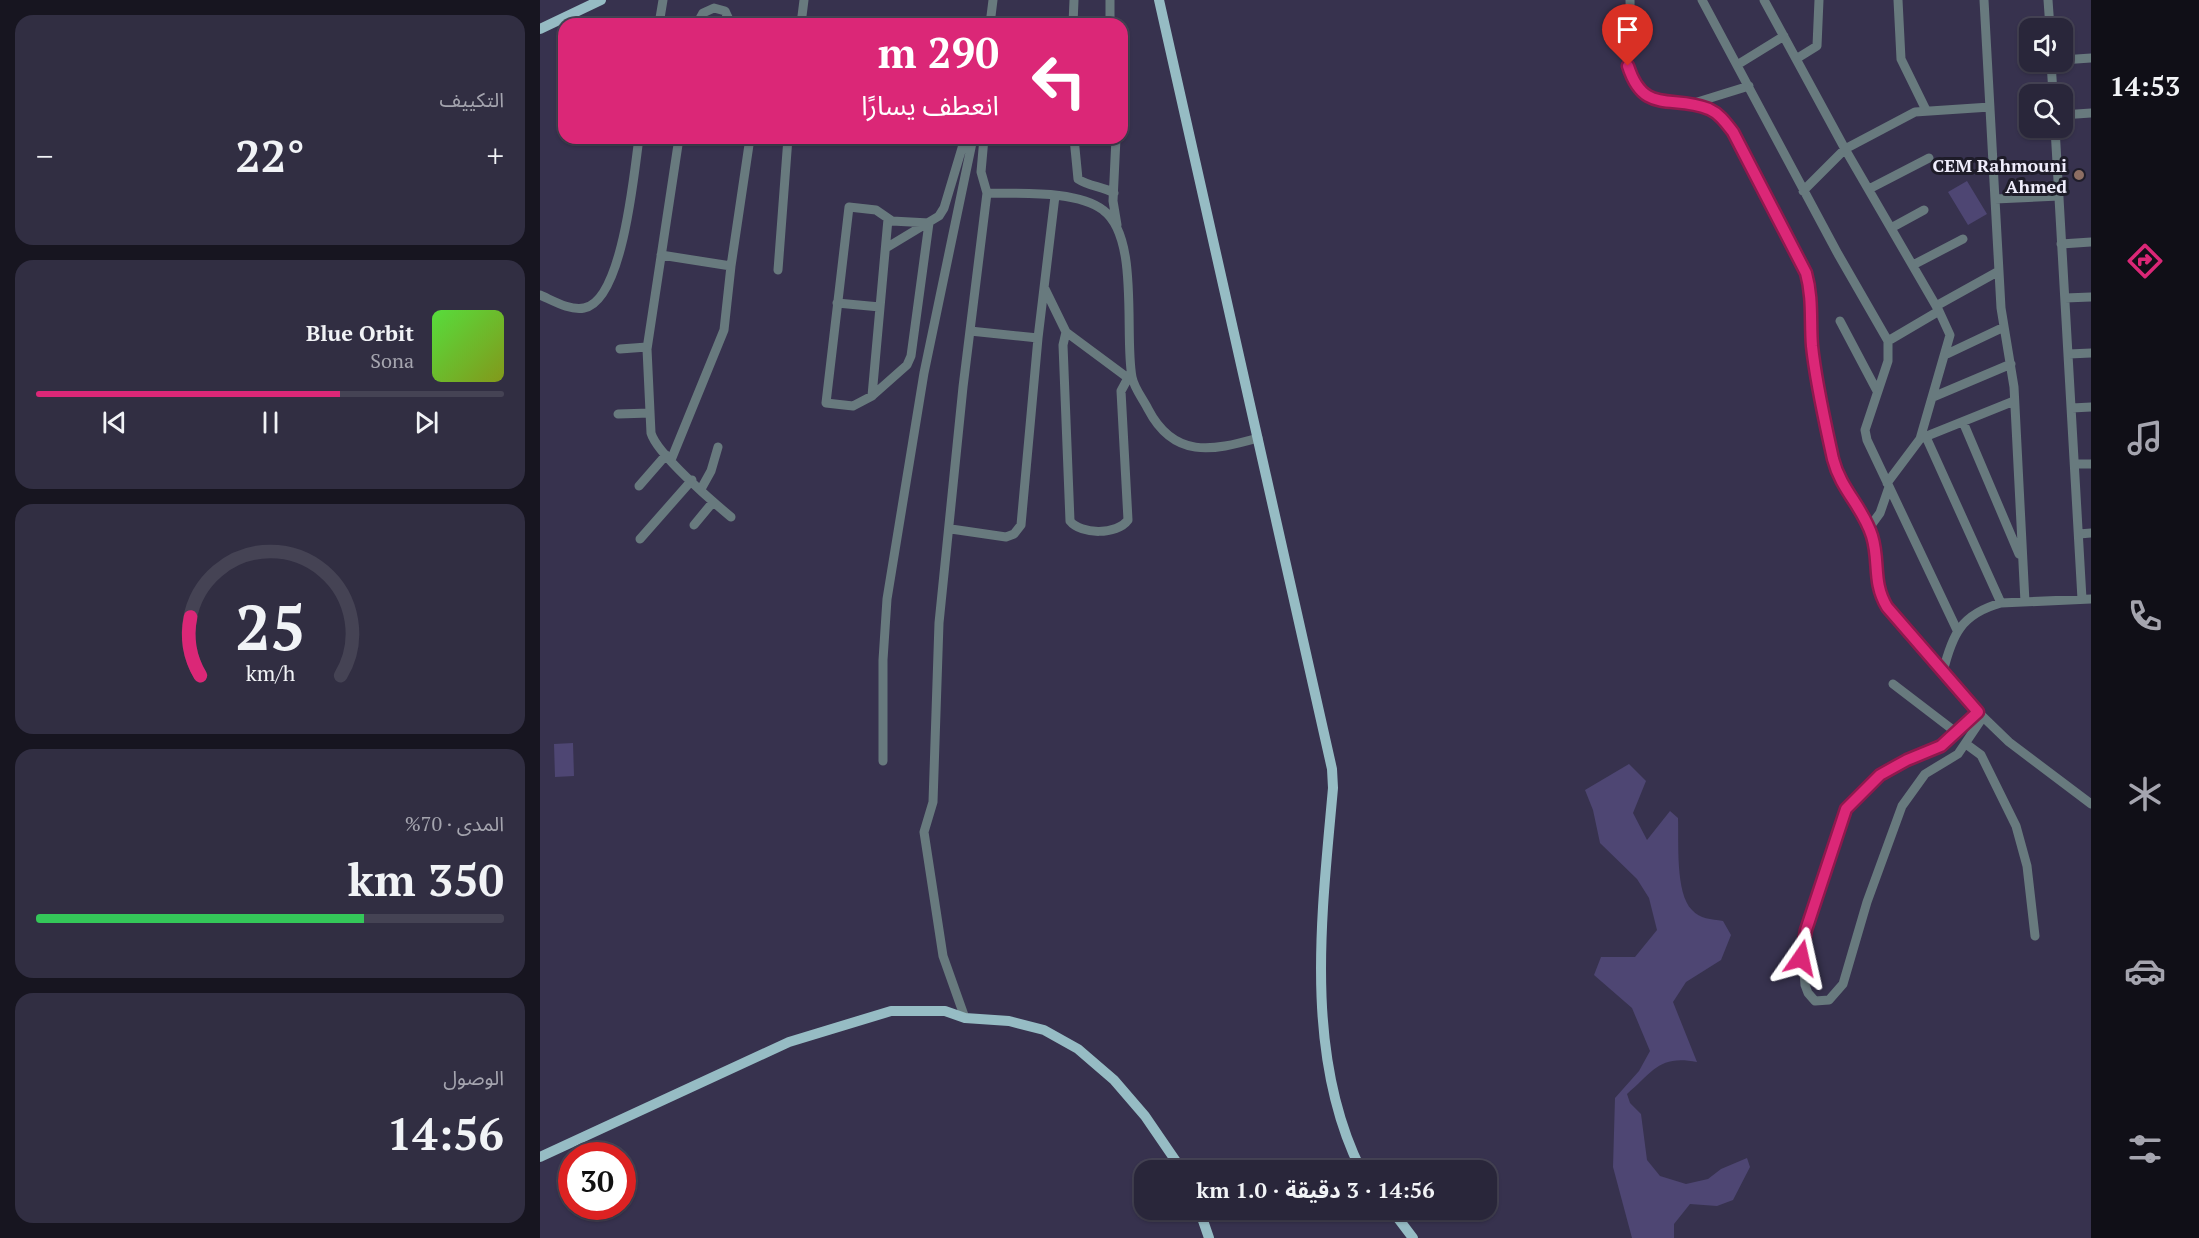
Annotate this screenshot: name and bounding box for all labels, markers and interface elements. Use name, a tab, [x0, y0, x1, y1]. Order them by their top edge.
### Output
pin	[1602, 4, 1653, 66]
icon: arrive	[1611, 13, 1644, 46]
map controls	[2019, 18, 2073, 138]
button: sound	[2019, 18, 2073, 72]
text: 290 m	[878, 24, 999, 80]
icon: left	[1020, 42, 1098, 120]
text: 14:53	[2110, 68, 2180, 104]
button: search	[2019, 84, 2073, 138]
text: التكييف	[440, 86, 504, 113]
text: انعطف يسارًا	[861, 87, 999, 123]
text: 22°	[235, 125, 305, 185]
text: −	[36, 134, 54, 177]
text: +	[486, 134, 504, 177]
place label: CEM Rahmouni Ahmed	[1933, 153, 2067, 198]
marker: CEM Rahmouni Ahmed	[2072, 168, 2086, 182]
icon: directions	[2124, 240, 2166, 282]
text: Blue Orbit	[306, 318, 414, 347]
text: Sona	[370, 347, 414, 374]
icon: previous	[98, 406, 131, 439]
icon: pause	[254, 406, 287, 439]
icon: next	[410, 406, 443, 439]
icon: music	[2124, 417, 2166, 459]
text: 25	[235, 585, 305, 668]
icon: phone	[2124, 595, 2166, 637]
text: km/h	[245, 659, 295, 687]
icon: climate	[2124, 773, 2166, 815]
text: المدى · 70%	[405, 810, 504, 837]
text: 350 km	[348, 849, 504, 909]
position arrow	[1769, 926, 1833, 990]
icon: car	[2124, 950, 2166, 992]
text: الوصول	[443, 1064, 504, 1091]
text: 14:56	[387, 1103, 504, 1163]
icon: filters	[2124, 1128, 2166, 1170]
speed limit sign: 30	[558, 1142, 636, 1220]
text: 14:56 · 3 دقيقة · 1.0 km	[1196, 1175, 1435, 1204]

